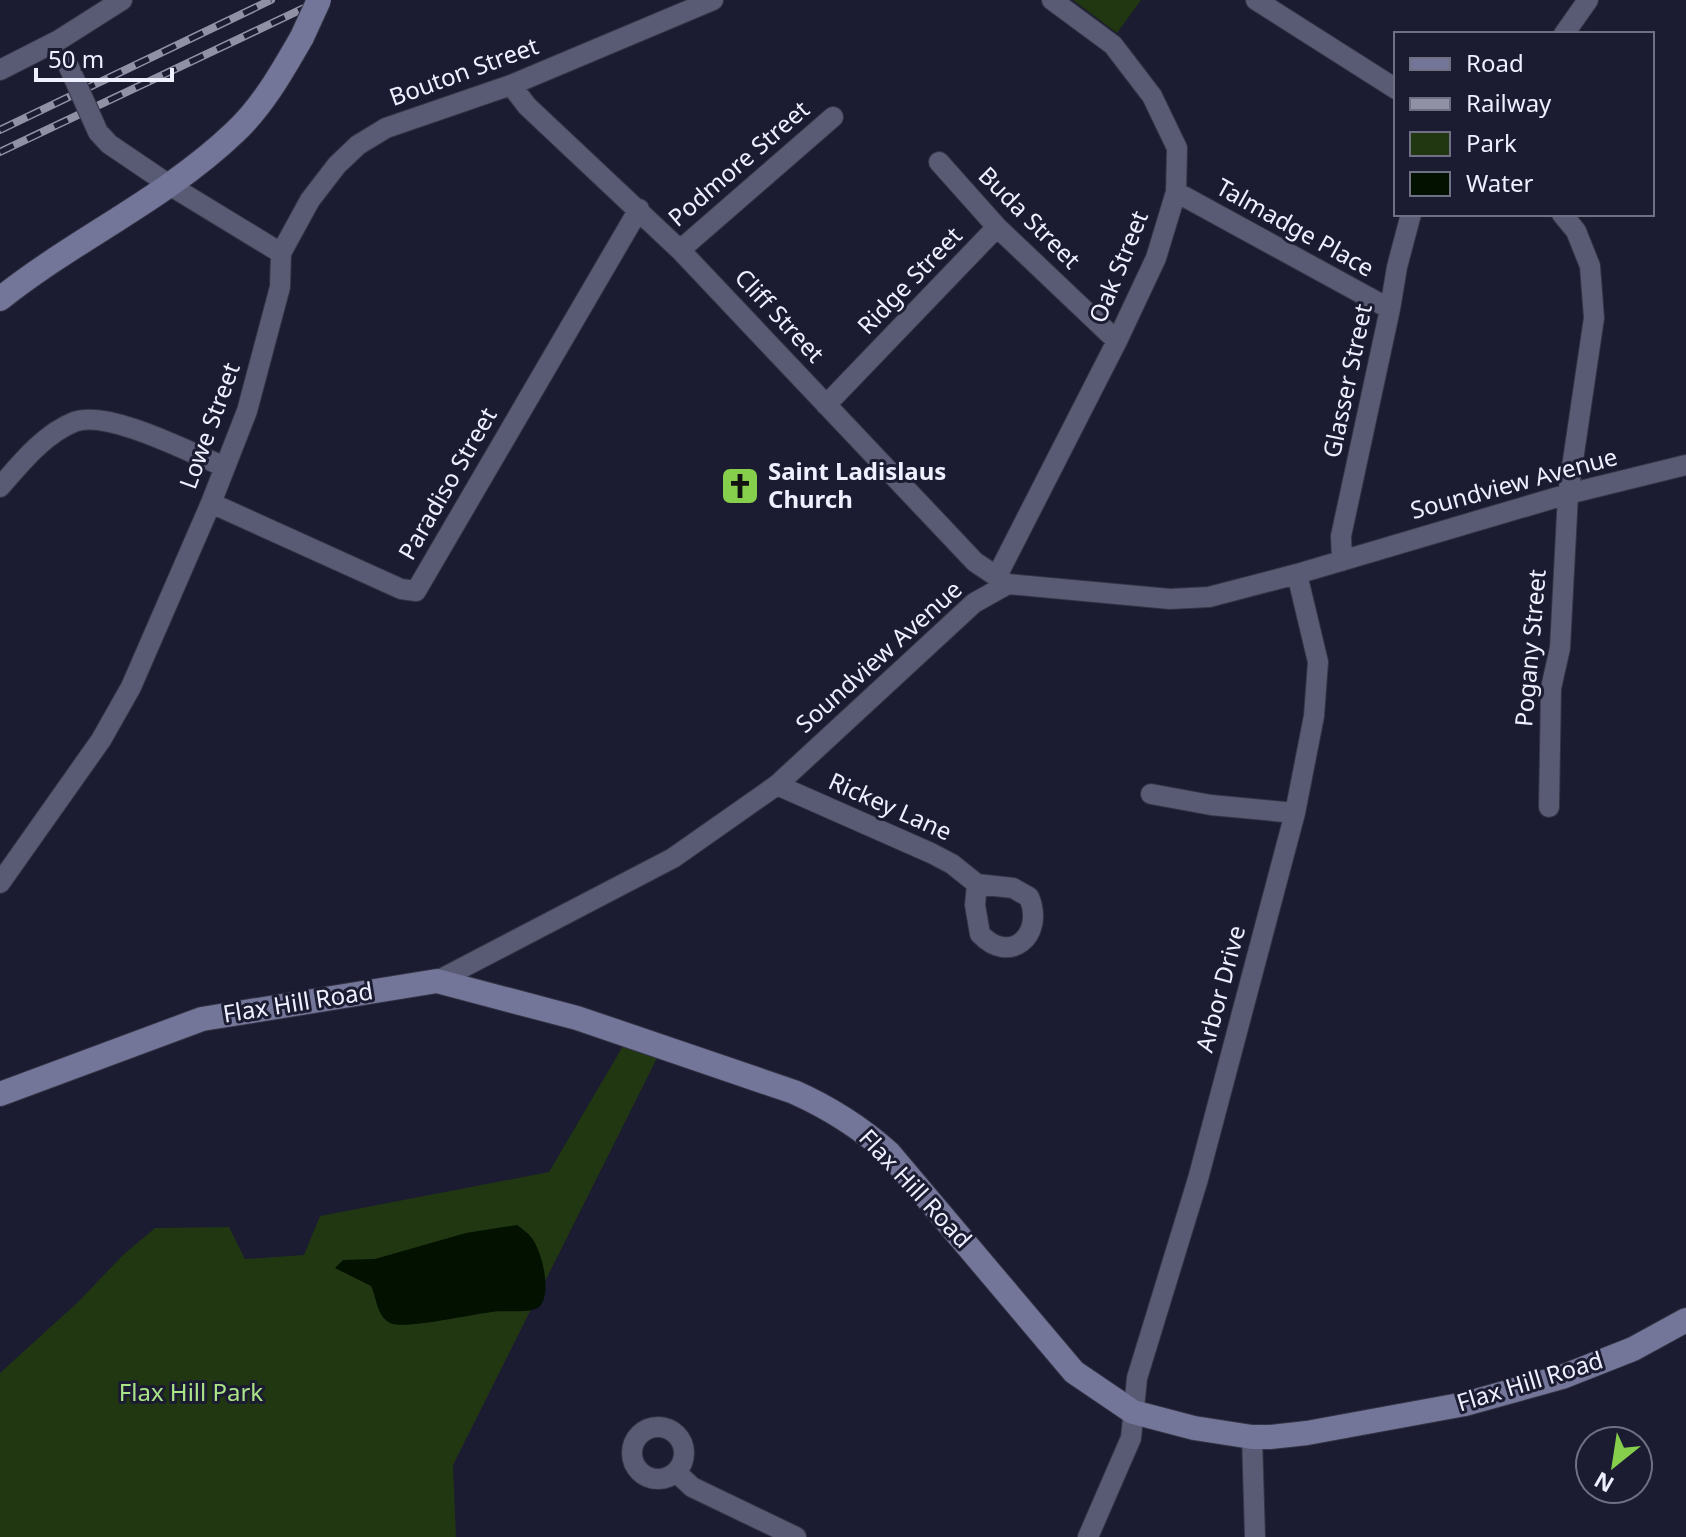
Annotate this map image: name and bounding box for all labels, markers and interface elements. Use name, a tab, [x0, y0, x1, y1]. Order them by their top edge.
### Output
street label: Bouton Street	[384, 28, 543, 113]
scale bar	[36, 32, 172, 82]
legend	[1394, 32, 1654, 216]
text: 50 m	[48, 42, 104, 75]
text: Road	[1466, 46, 1524, 79]
text: Railway	[1466, 86, 1552, 119]
street label: Podmore Street	[660, 92, 816, 233]
text: Park	[1466, 126, 1517, 159]
street label: Buda Street	[972, 159, 1089, 275]
text: Water	[1466, 166, 1534, 199]
street label: Talmadge Place	[1211, 170, 1380, 284]
street label: Oak Street	[1080, 205, 1155, 327]
street label: Ridge Street	[849, 219, 969, 341]
street label: Cliff Street	[728, 261, 832, 369]
street label: Glasser Street	[1314, 300, 1379, 461]
street label: Lowe Street	[170, 357, 247, 493]
street label: Paradiso Street	[390, 401, 504, 566]
street label: Soundview Avenue	[1407, 439, 1621, 526]
place label: Saint Ladislaus Church	[768, 454, 946, 515]
church icon: Saint Ladislaus Church	[719, 465, 761, 507]
street label: Pogany Street	[1506, 568, 1553, 728]
street label: Soundview Avenue	[788, 572, 968, 739]
street label: Rickey Lane	[824, 764, 957, 847]
street label: Arbor Drive	[1187, 922, 1252, 1056]
street label: Flax Hill Road	[220, 973, 375, 1030]
street label: Flax Hill Road	[852, 1121, 980, 1255]
street label: Flax Hill Road	[1452, 1343, 1607, 1418]
park label: Flax Hill Park	[119, 1375, 263, 1408]
north arrow	[1574, 1425, 1654, 1505]
text: N	[1588, 1466, 1619, 1501]

